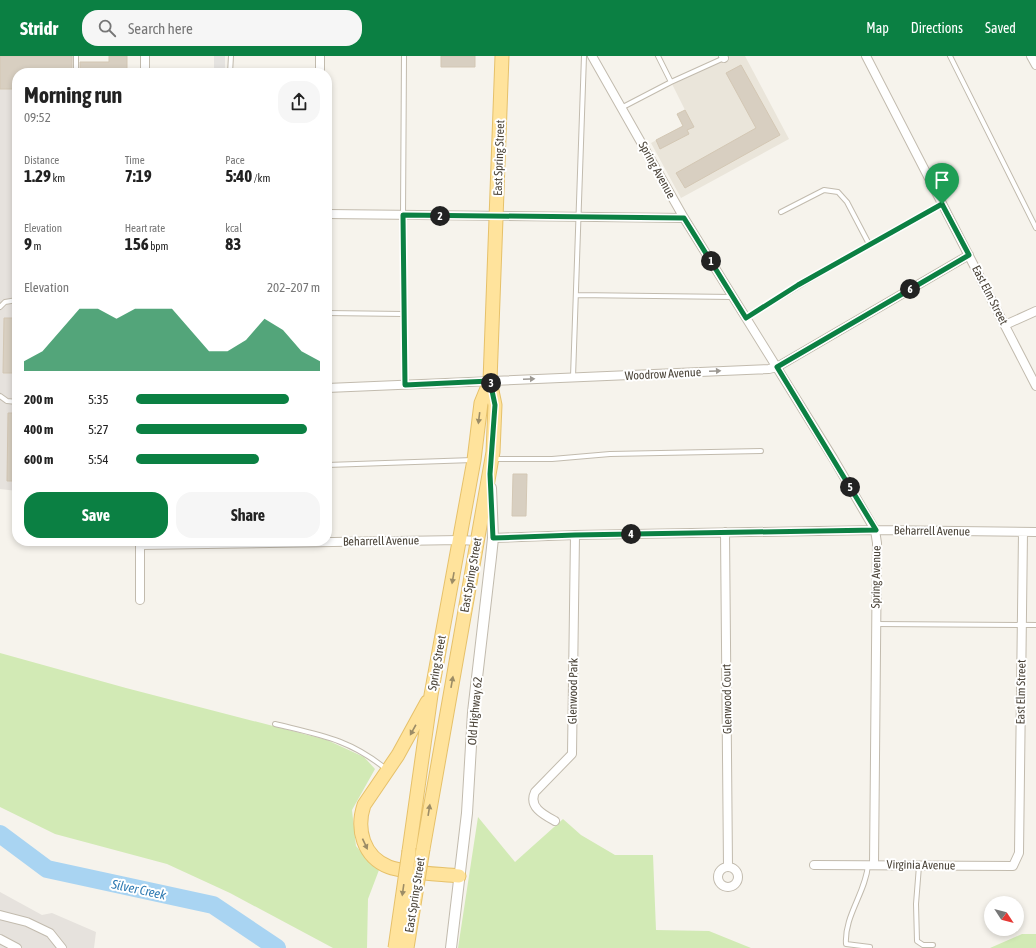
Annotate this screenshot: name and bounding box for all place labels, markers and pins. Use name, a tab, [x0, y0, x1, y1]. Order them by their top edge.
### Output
pin	[925, 163, 959, 204]
pin: 2	[430, 206, 450, 226]
pin: 1	[701, 251, 721, 271]
pin: 6	[900, 279, 920, 299]
pin: 3	[481, 373, 501, 393]
pin: 5	[840, 477, 860, 497]
pin: 4	[621, 524, 641, 544]

